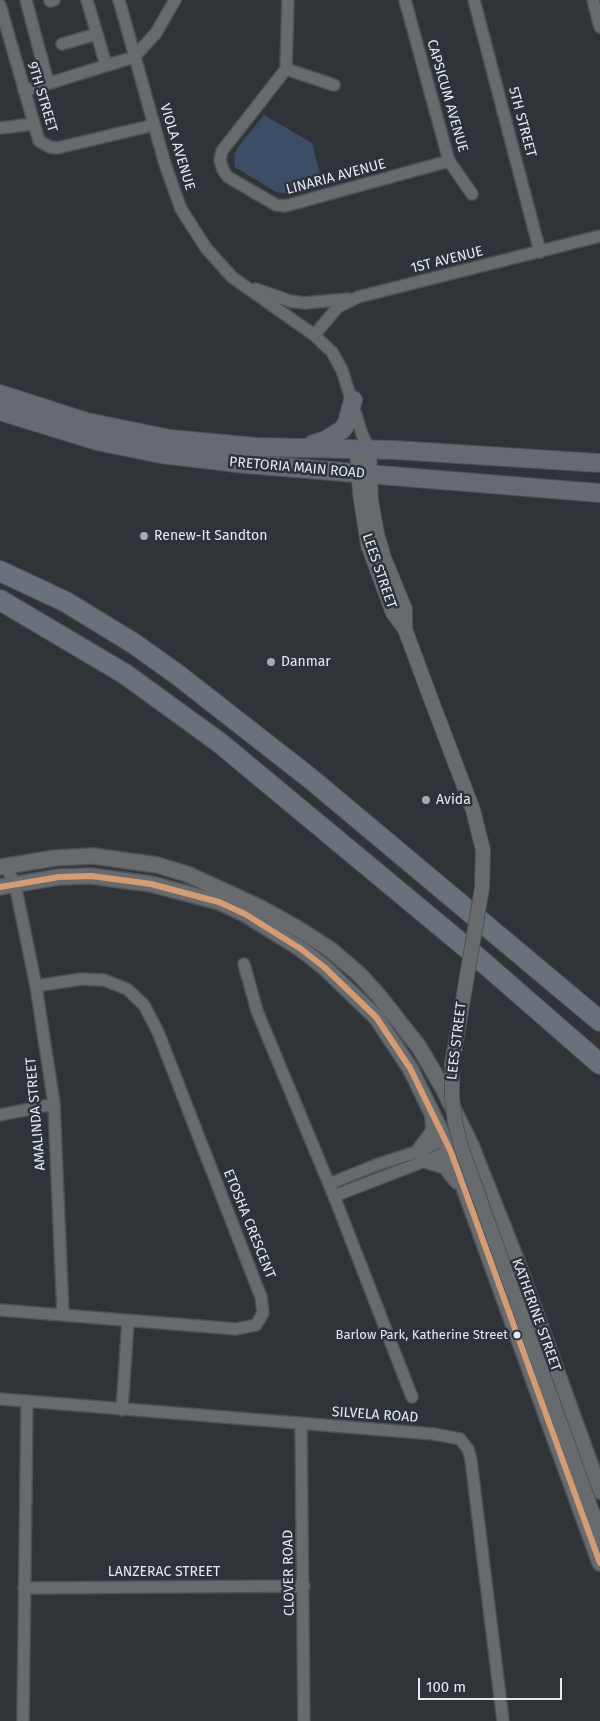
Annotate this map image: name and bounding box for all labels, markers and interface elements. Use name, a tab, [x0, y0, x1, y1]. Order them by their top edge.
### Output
street label: CAPSICUM AVENUE	[423, 38, 471, 154]
street label: 9TH STREET	[23, 60, 61, 134]
street label: 5TH STREET	[505, 85, 539, 159]
street label: VIOLA AVENUE	[156, 102, 198, 192]
street label: LINARIA AVENUE	[284, 156, 388, 198]
street label: 1ST AVENUE	[409, 243, 485, 277]
street label: PRETORIA MAIN ROAD	[228, 454, 366, 482]
place label: Renew-It Sandton	[154, 528, 267, 544]
marker: Renew-It Sandton	[138, 530, 150, 542]
street label: LEES STREET	[358, 531, 400, 611]
place label: Danmar	[281, 654, 331, 670]
marker: Danmar	[265, 656, 277, 668]
place label: Avida	[436, 792, 471, 808]
marker: Avida	[420, 794, 432, 806]
street label: LEES STREET	[444, 1001, 470, 1081]
street label: AMALINDA STREET	[23, 1057, 49, 1171]
street label: ETOSHA CRESCENT	[219, 1167, 279, 1281]
street label: KATHERINE STREET	[508, 1256, 564, 1374]
place label: Barlow Park, Katherine Street	[336, 1327, 508, 1343]
marker: Barlow Park, Katherine Street	[512, 1330, 522, 1340]
street label: SILVELA ROAD	[331, 1404, 419, 1426]
street label: CLOVER ROAD	[280, 1530, 298, 1616]
street label: LANZERAC STREET	[108, 1564, 220, 1580]
scale bar	[420, 1668, 564, 1700]
text: 100 m	[426, 1678, 466, 1696]

